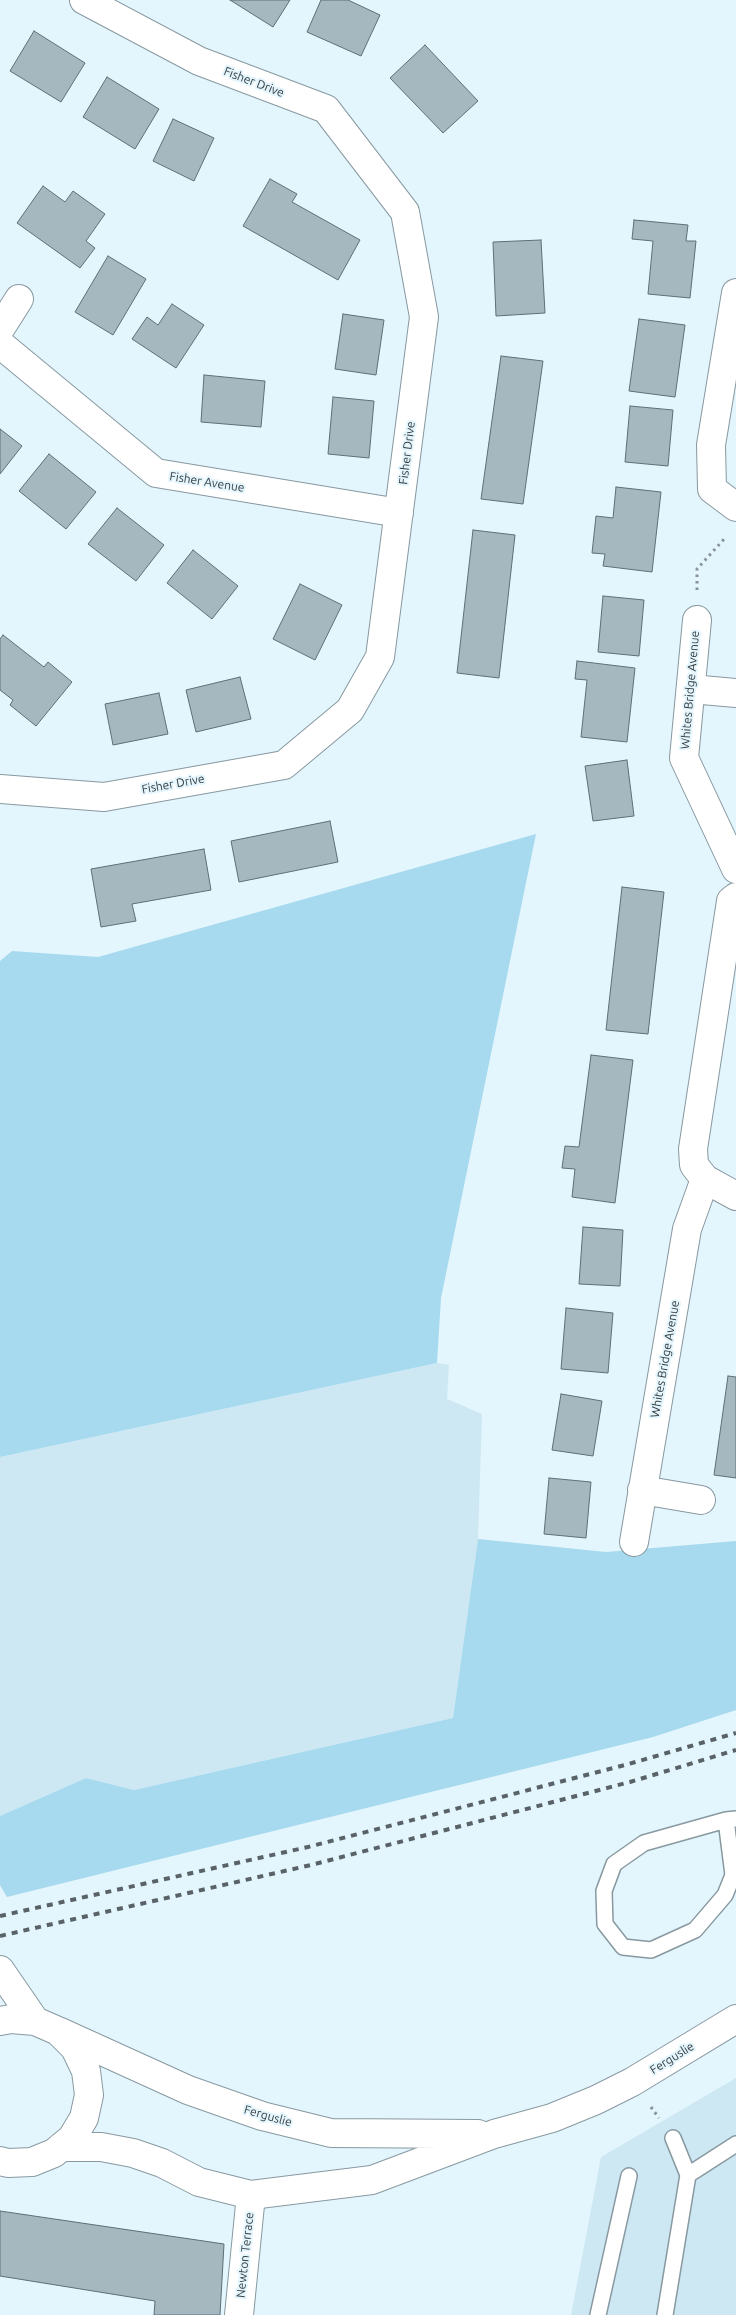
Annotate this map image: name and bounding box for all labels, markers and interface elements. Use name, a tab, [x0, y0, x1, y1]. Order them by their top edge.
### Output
street label: Fisher Drive	[222, 64, 286, 100]
street label: Fisher Drive	[396, 421, 418, 485]
street label: Fisher Avenue	[169, 469, 245, 495]
street label: Whites Bridge Avenue	[678, 630, 702, 750]
street label: Fisher Drive	[140, 771, 206, 797]
street label: Whites Bridge Avenue	[648, 1299, 682, 1419]
street label: Ferguslie	[647, 2039, 697, 2077]
street label: Ferguslie	[242, 2102, 294, 2130]
street label: Newton Terrace	[233, 2212, 257, 2298]

